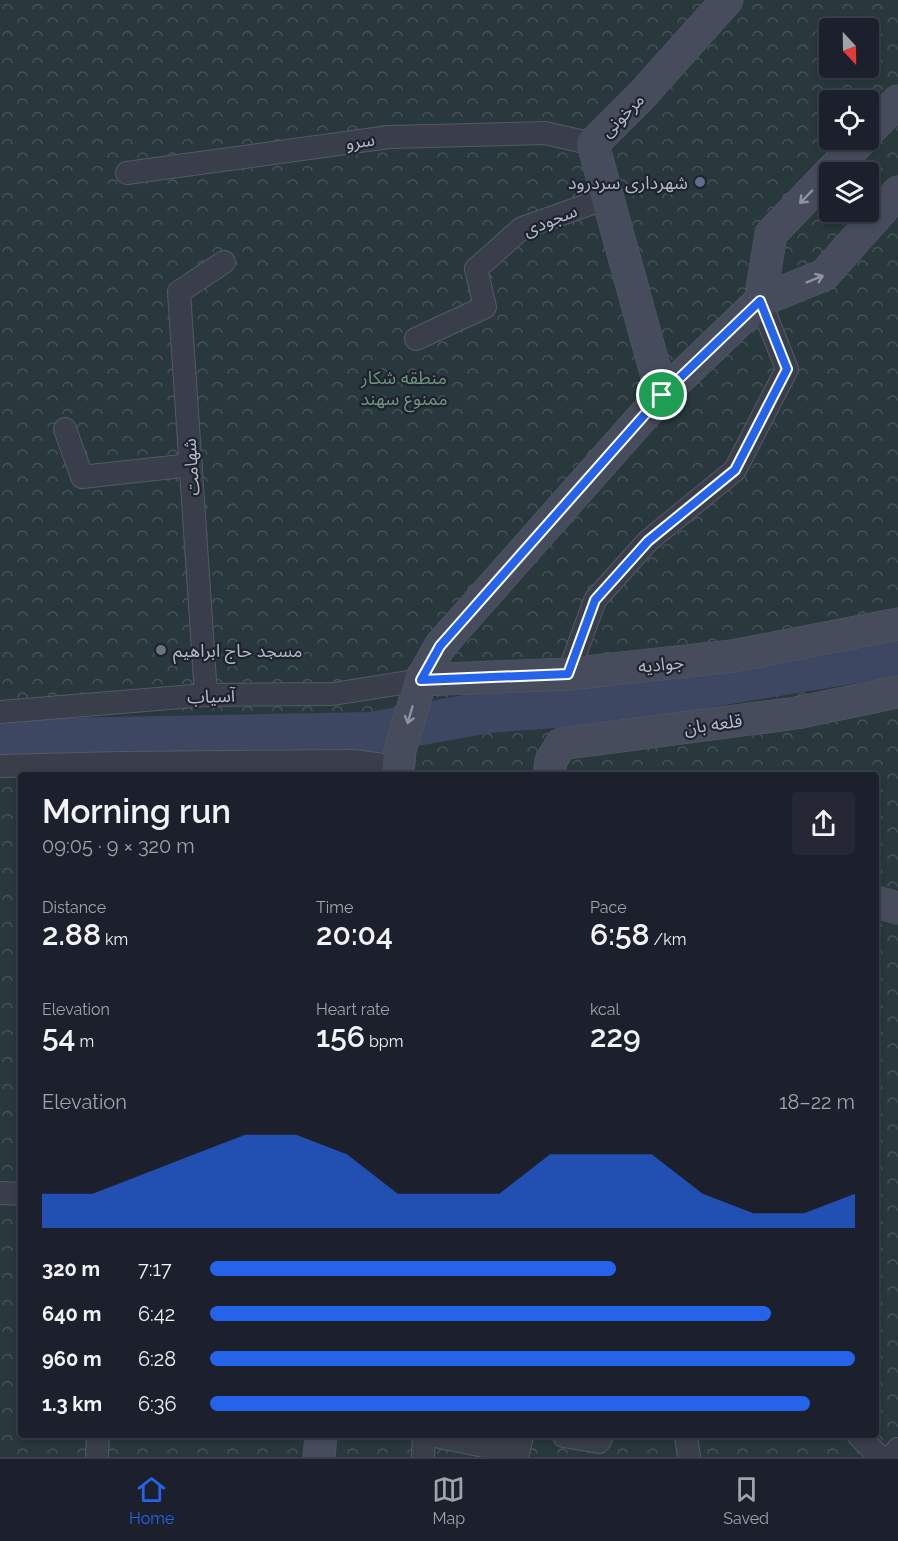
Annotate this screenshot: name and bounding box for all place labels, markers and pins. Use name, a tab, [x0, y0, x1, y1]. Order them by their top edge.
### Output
place label: شهرداری سردرود	[568, 172, 688, 194]
marker: شهرداری سردرود	[693, 175, 707, 189]
pin	[636, 369, 687, 420]
place label: مسجد حاج ابراهیم	[173, 640, 303, 664]
marker: مسجد حاج ابراهیم	[154, 643, 168, 657]

